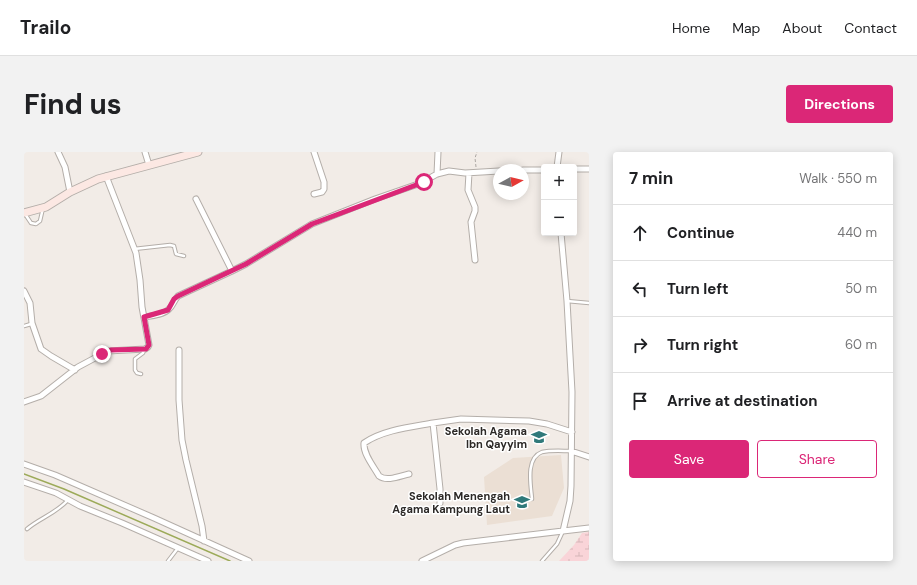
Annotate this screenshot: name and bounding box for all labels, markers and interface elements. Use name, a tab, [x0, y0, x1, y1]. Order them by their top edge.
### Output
text: Trailo	[20, 15, 71, 40]
text: Home	[672, 19, 710, 37]
text: Map	[732, 19, 760, 37]
text: About	[782, 19, 822, 37]
text: Contact	[844, 19, 897, 37]
button: Directions	[786, 85, 893, 123]
text: Find us	[24, 86, 122, 123]
north arrow	[493, 164, 529, 200]
map controls	[541, 164, 577, 236]
button: +	[541, 164, 577, 200]
text: 7 min	[629, 167, 673, 189]
text: Walk · 550 m	[799, 170, 877, 187]
route start	[415, 173, 433, 191]
button: −	[541, 200, 577, 236]
icon: ahead	[629, 222, 651, 244]
text: Continue	[667, 223, 735, 243]
text: 440 m	[837, 224, 877, 241]
icon: left	[629, 278, 651, 300]
text: Turn left	[667, 279, 728, 299]
text: 50 m	[845, 280, 877, 297]
icon: right	[629, 334, 651, 356]
text: Turn right	[667, 335, 738, 355]
text: 60 m	[845, 336, 877, 353]
route end	[93, 345, 111, 363]
icon: arrive	[629, 390, 651, 412]
text: Arrive at destination	[667, 391, 818, 411]
place label: Sekolah Agama Ibn Qayyim	[445, 424, 527, 451]
school or university icon: Sekolah Agama Ibn Qayyim	[530, 428, 548, 446]
button: Save	[629, 440, 749, 478]
button: Share	[757, 440, 877, 478]
place label: Sekolah Menengah Agama Kampung Laut	[392, 489, 510, 516]
school or university icon: Sekolah Menengah Agama Kampung Laut	[513, 493, 531, 511]

